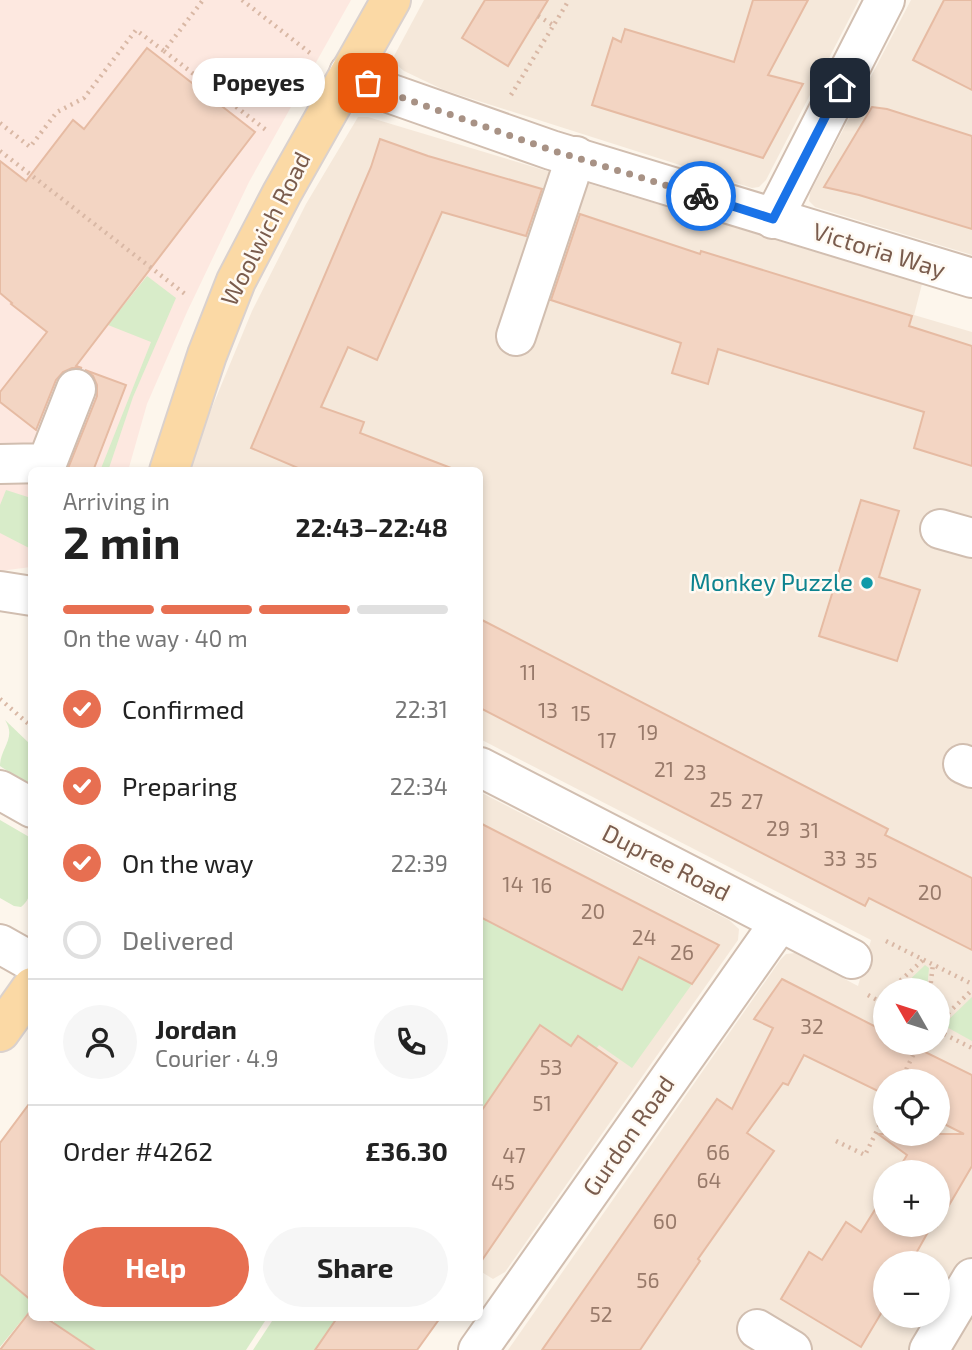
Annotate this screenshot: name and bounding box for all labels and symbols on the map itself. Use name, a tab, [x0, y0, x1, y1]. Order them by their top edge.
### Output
pin	[338, 53, 398, 113]
callout: Popeyes	[193, 58, 326, 108]
pin	[810, 58, 870, 118]
street label: Woolwich Road	[214, 147, 316, 310]
courier	[666, 161, 736, 231]
street label: Victoria Way	[810, 216, 950, 284]
place label: Monkey Puzzle	[690, 567, 853, 596]
marker: Monkey Puzzle	[859, 575, 875, 591]
house number: 11	[520, 659, 536, 684]
house number: 13	[538, 697, 558, 722]
house number: 15	[571, 700, 591, 725]
house number: 19	[638, 719, 658, 744]
house number: 17	[597, 727, 617, 752]
house number: 21	[654, 756, 674, 781]
house number: 23	[683, 759, 707, 784]
house number: 25	[709, 786, 733, 811]
house number: 27	[741, 788, 764, 813]
house number: 29	[766, 815, 790, 840]
street label: Dupree Road	[598, 817, 735, 906]
house number: 31	[799, 817, 819, 842]
house number: 33	[823, 845, 847, 870]
house number: 35	[855, 847, 877, 872]
house number: 14	[502, 871, 524, 896]
house number: 16	[532, 872, 552, 897]
house number: 20	[918, 879, 942, 904]
house number: 20	[581, 898, 605, 923]
house number: 24	[632, 924, 656, 949]
house number: 26	[670, 939, 694, 964]
north arrow	[873, 978, 950, 1055]
house number: 32	[800, 1013, 824, 1038]
house number: 53	[540, 1054, 562, 1079]
street label: Gurdon Road	[576, 1069, 680, 1201]
house number: 51	[532, 1090, 552, 1115]
house number: 66	[706, 1139, 730, 1164]
house number: 47	[502, 1142, 526, 1167]
house number: 64	[697, 1167, 721, 1192]
house number: 45	[491, 1169, 515, 1194]
house number: 60	[653, 1208, 677, 1233]
house number: 56	[636, 1267, 660, 1292]
house number: 52	[589, 1301, 613, 1326]

